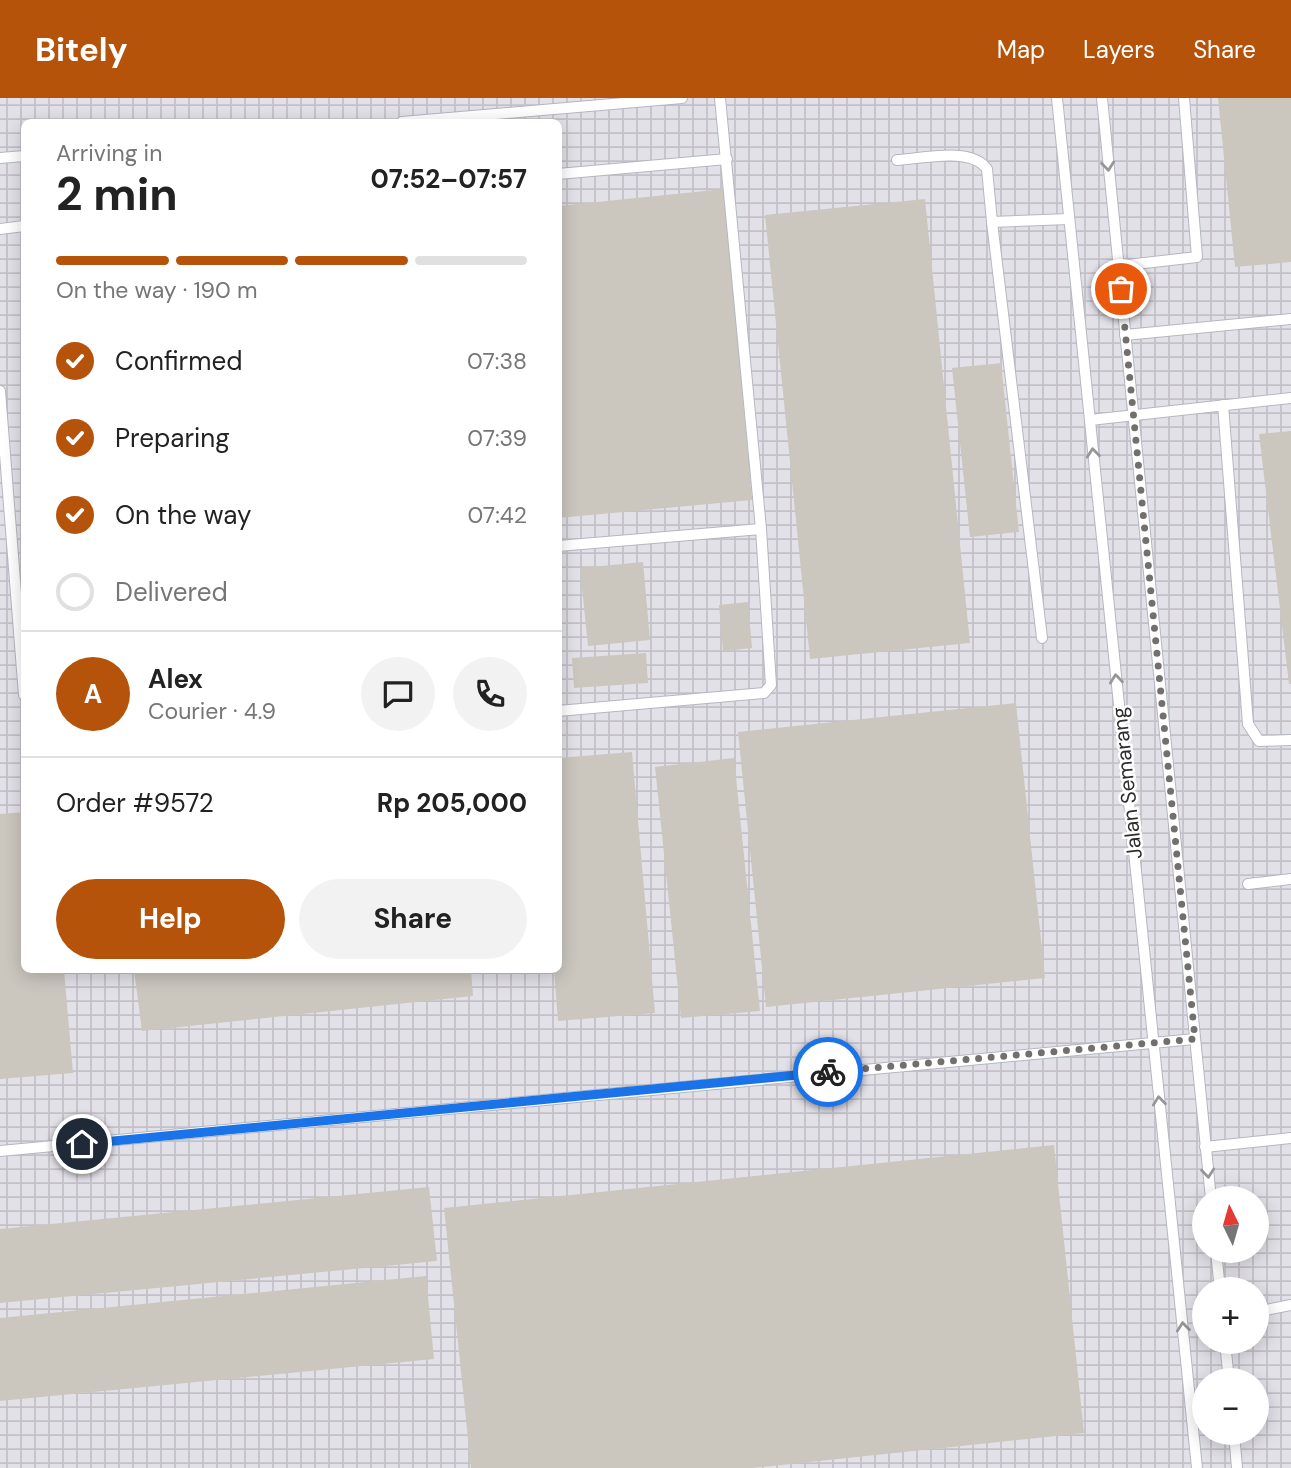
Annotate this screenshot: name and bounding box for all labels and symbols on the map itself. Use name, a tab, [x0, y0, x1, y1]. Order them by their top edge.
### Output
one-way arrow	[1101, 160, 1116, 172]
pin	[1091, 259, 1151, 319]
one-way arrow	[1086, 447, 1101, 458]
one-way arrow	[1109, 674, 1124, 685]
street label: Jalan Semarang	[1105, 705, 1149, 860]
courier	[793, 1037, 863, 1107]
one-way arrow	[1152, 1095, 1167, 1106]
pin	[52, 1114, 112, 1174]
one-way arrow	[1200, 1167, 1215, 1178]
north arrow	[1192, 1186, 1269, 1264]
one-way arrow	[1175, 1321, 1190, 1333]

